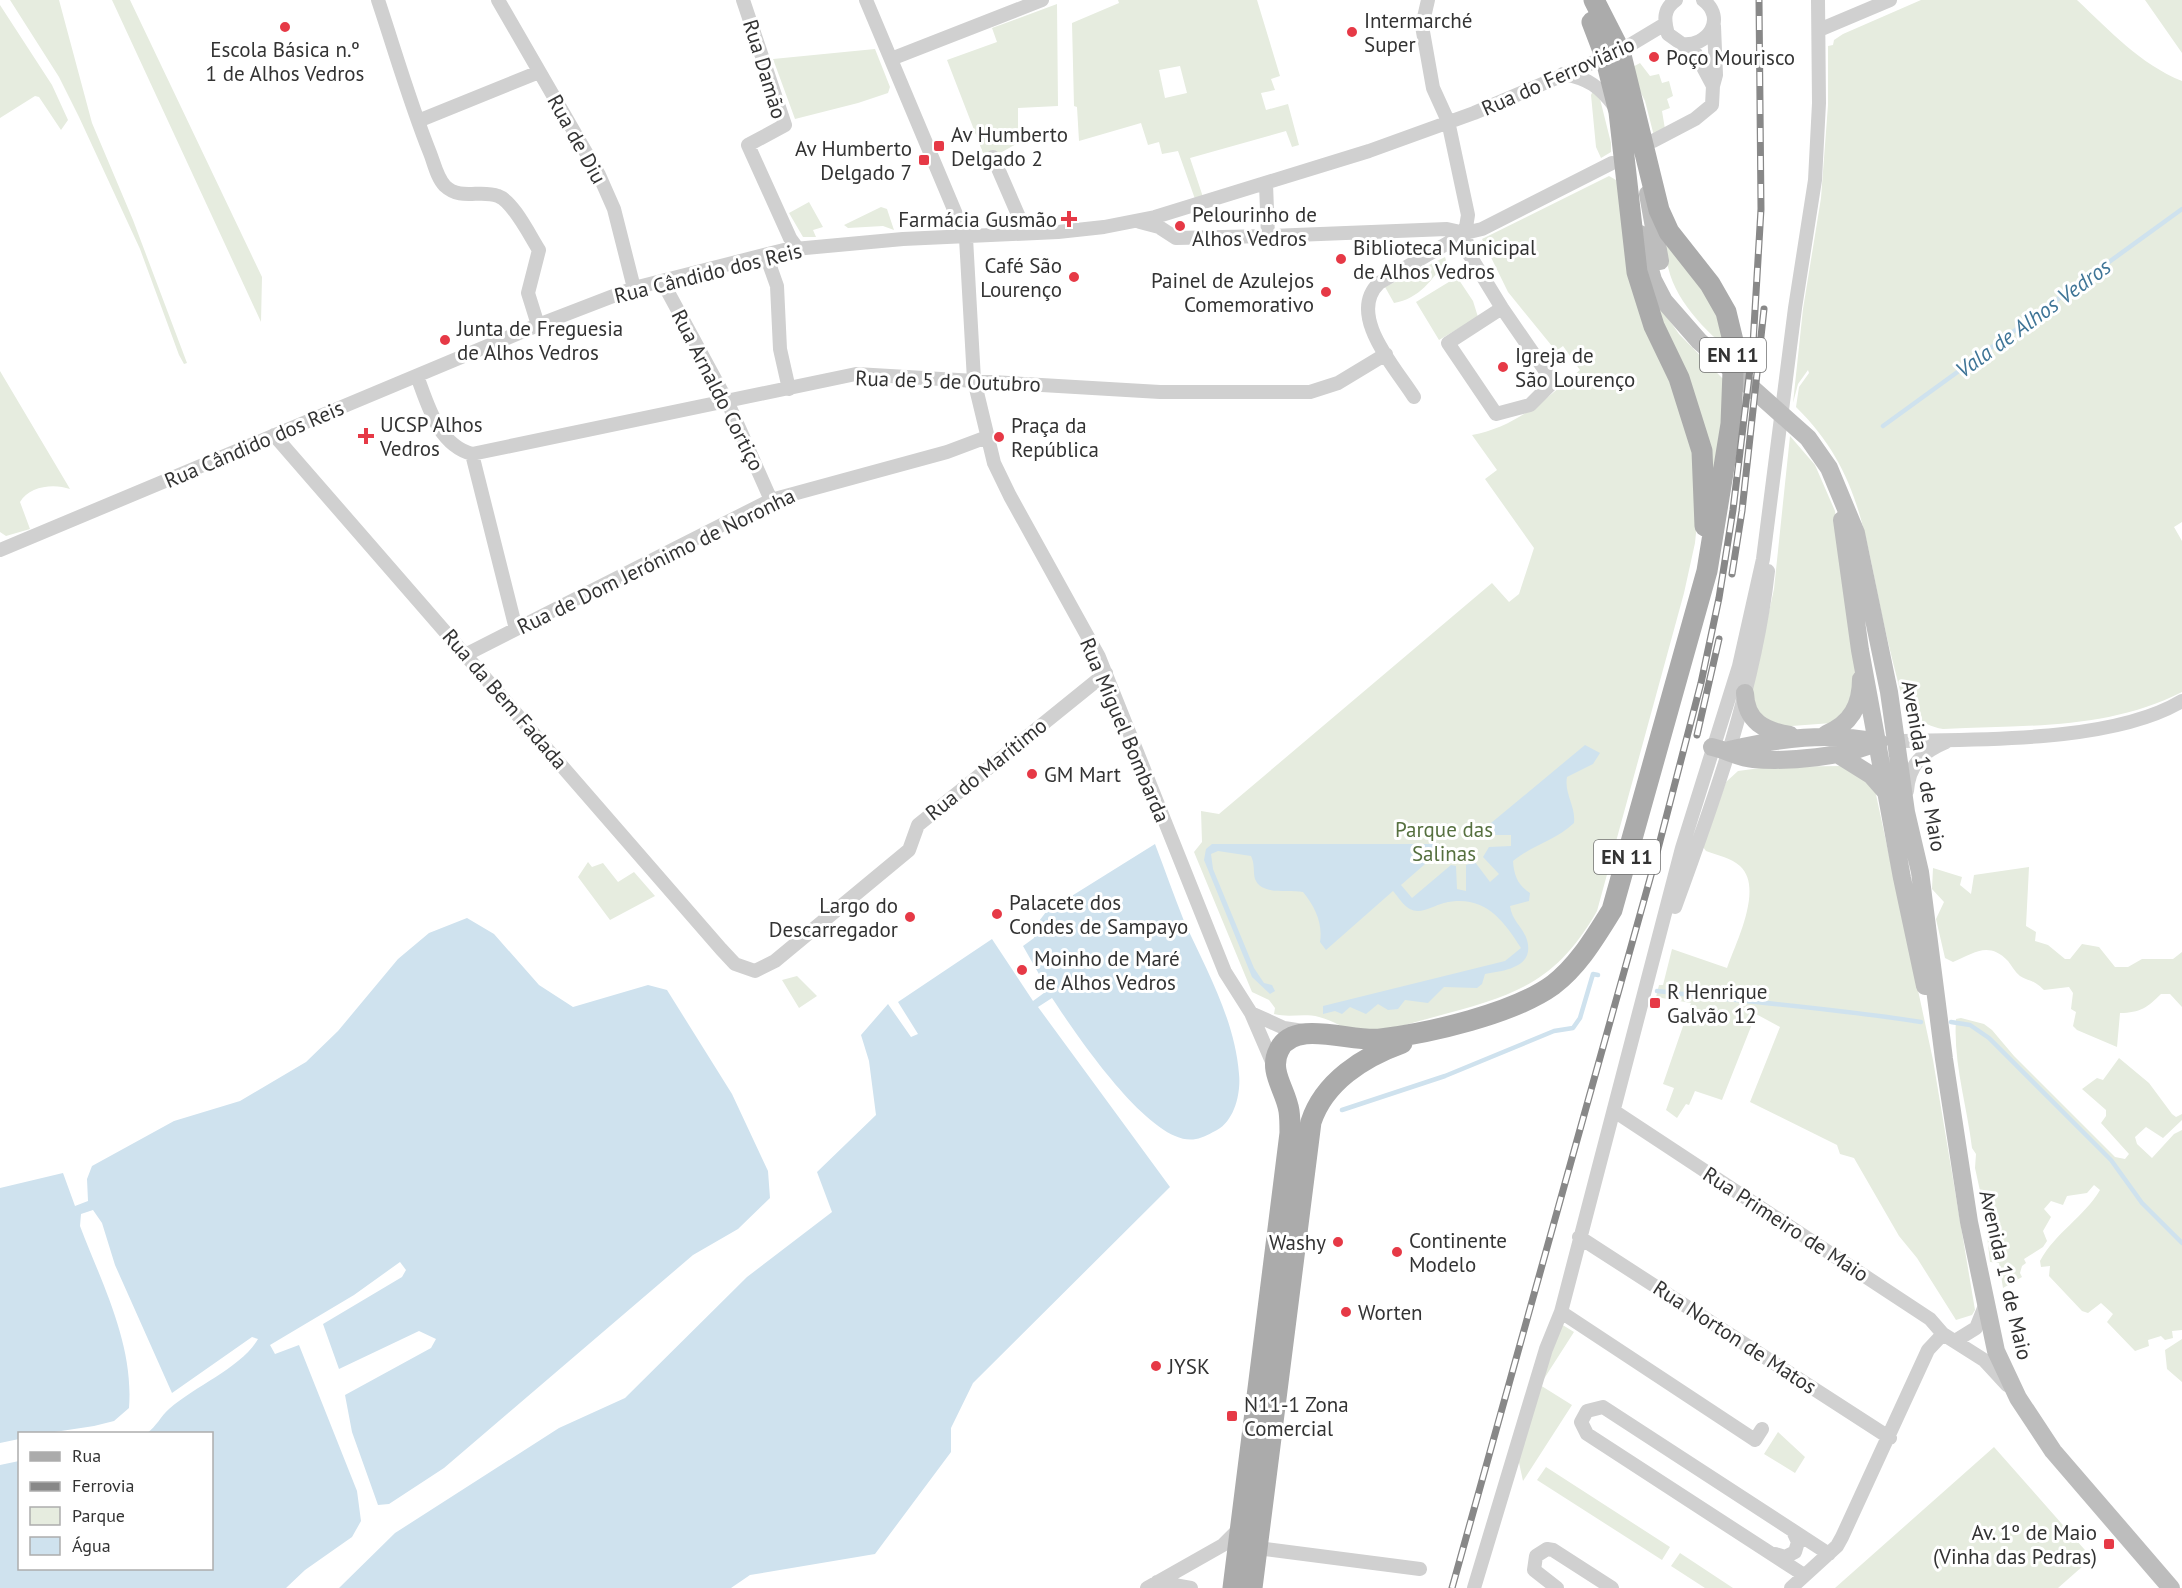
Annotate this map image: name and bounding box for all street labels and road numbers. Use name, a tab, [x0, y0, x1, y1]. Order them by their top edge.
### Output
street label: Rua Damão	[737, 16, 793, 122]
street label: Rua do Ferroviário	[1477, 30, 1639, 122]
street label: Rua de Diu	[541, 90, 613, 188]
street label: Rua Cândido dos Reis	[611, 237, 805, 309]
street label: Rua Arnaldo Cortiço	[666, 305, 770, 475]
road number: EN 11	[1700, 338, 1766, 372]
street label: Rua de 5 de Outubro	[855, 364, 1041, 398]
street label: Rua Cândido dos Reis	[160, 394, 348, 494]
street label: Rua de Dom Jerónimo de Noronha	[513, 482, 799, 640]
street label: Rua da Bem Fadada	[437, 623, 573, 775]
street label: Rua Miguel Bombarda	[1074, 634, 1176, 826]
street label: Avenida 1º de Maio	[1896, 678, 1952, 854]
street label: Rua do Marítimo	[920, 712, 1052, 826]
road number: EN 11	[1594, 840, 1660, 874]
street label: Rua Primeiro de Maio	[1698, 1160, 1874, 1288]
street label: Avenida 1º de Maio	[1973, 1187, 2039, 1363]
street label: Rua Norton de Matos	[1648, 1274, 1822, 1400]

